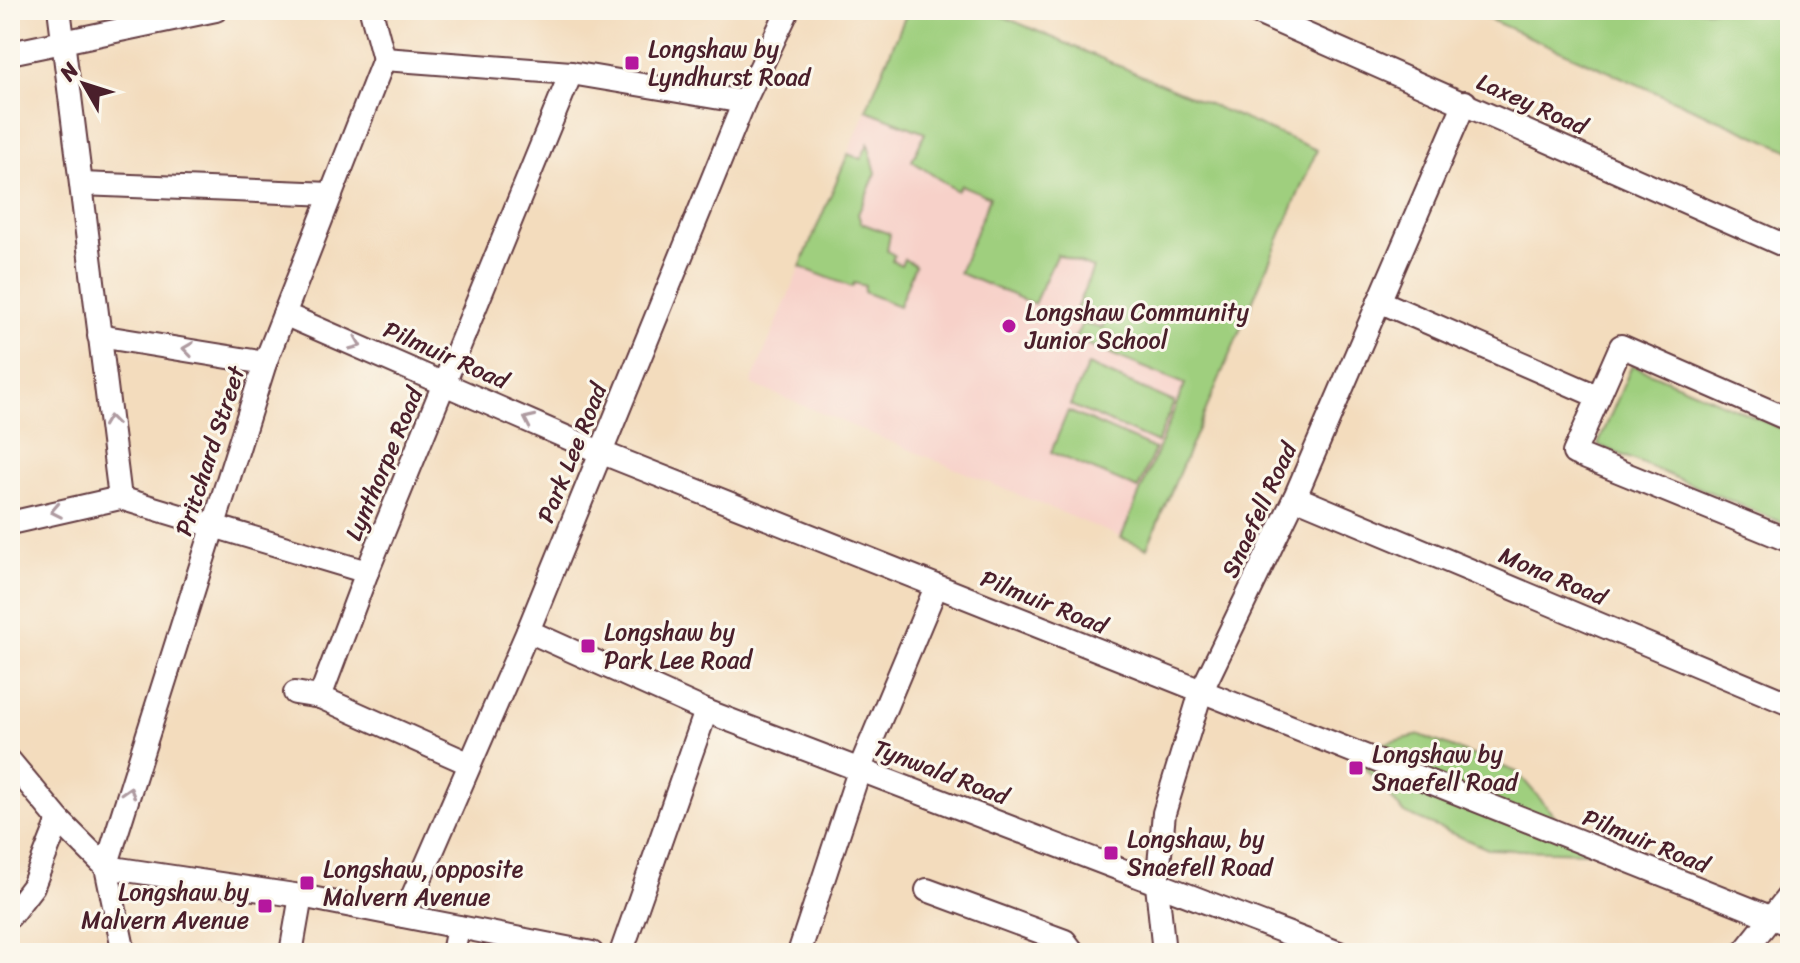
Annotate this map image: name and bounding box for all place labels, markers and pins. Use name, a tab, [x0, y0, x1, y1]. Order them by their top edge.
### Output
place label: Longshaw by Lyndhurst Road	[648, 28, 812, 98]
marker: Longshaw by Lyndhurst Road	[623, 54, 641, 72]
place label: Longshaw Community Junior School	[1024, 291, 1249, 361]
marker: Longshaw Community Junior School	[1000, 317, 1018, 335]
place label: Longshaw by Park Lee Road	[604, 611, 754, 681]
marker: Longshaw by Park Lee Road	[579, 637, 597, 655]
place label: Longshaw by Snaefell Road	[1372, 733, 1519, 803]
marker: Longshaw by Snaefell Road	[1347, 759, 1365, 777]
place label: Longshaw, by Snaefell Road	[1127, 818, 1274, 888]
marker: Longshaw, by Snaefell Road	[1102, 844, 1120, 862]
place label: Longshaw, opposite Malvern Avenue	[323, 848, 524, 918]
place label: Longshaw by Malvern Avenue	[81, 871, 250, 941]
marker: Longshaw, opposite Malvern Avenue	[298, 874, 316, 892]
marker: Longshaw by Malvern Avenue	[256, 897, 274, 915]

